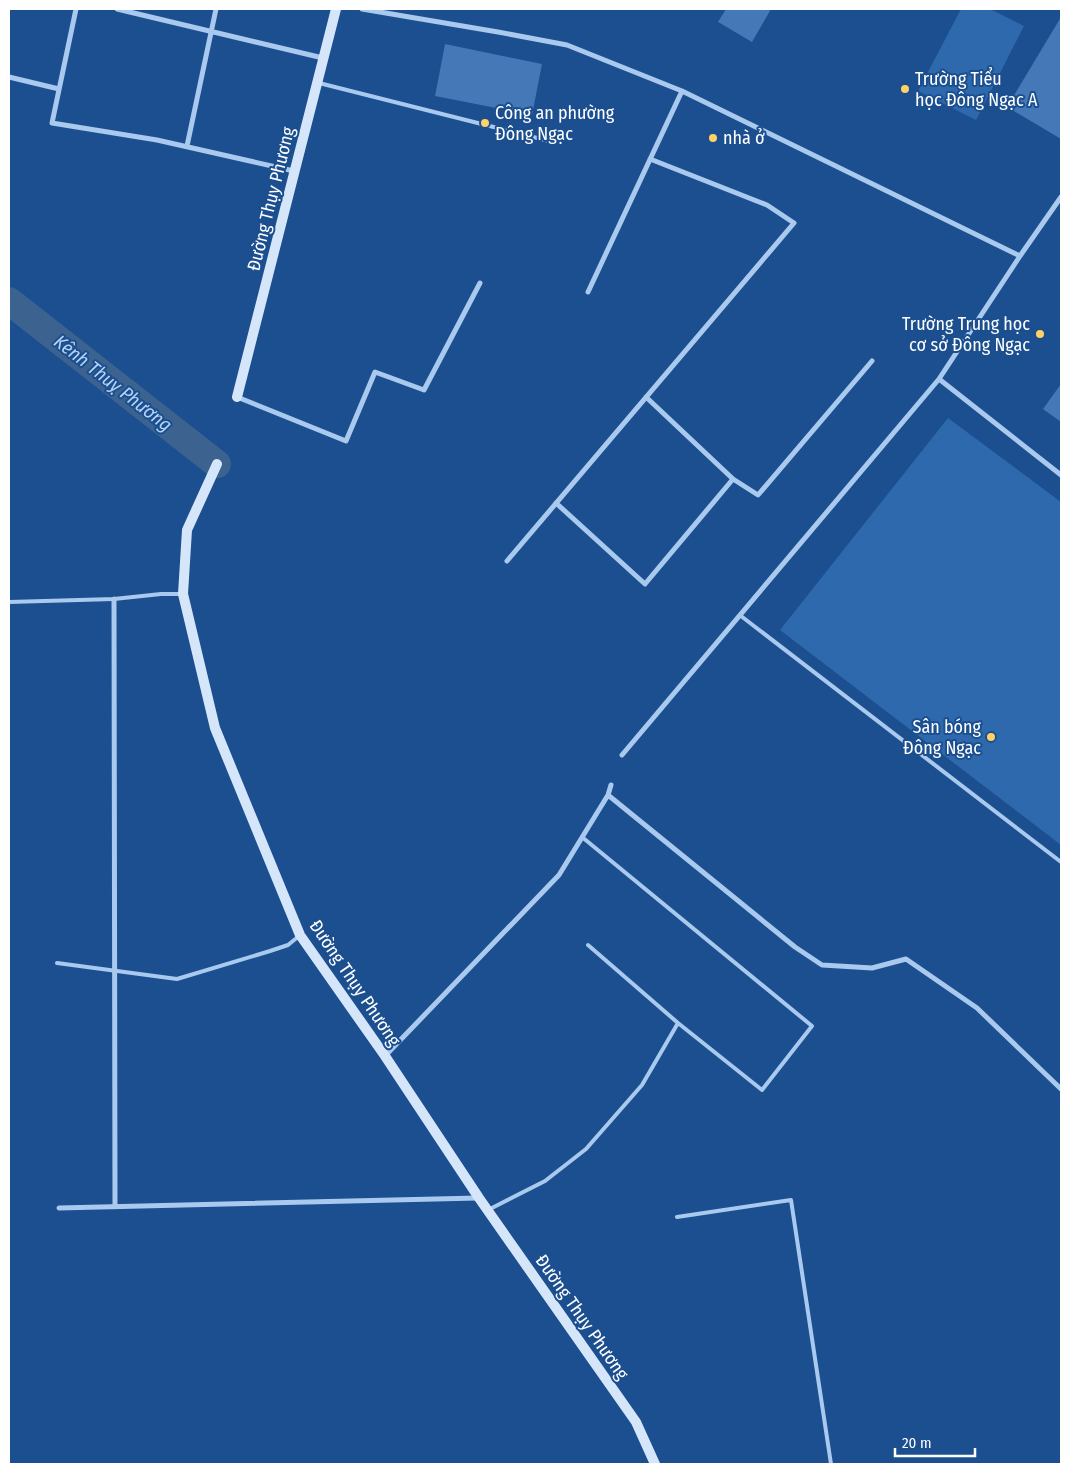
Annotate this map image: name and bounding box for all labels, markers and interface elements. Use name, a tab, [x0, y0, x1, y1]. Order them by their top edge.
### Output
place label: Trường Tiểu học Đông Ngạc A	[915, 67, 1038, 111]
marker: Trường Tiểu học Đông Ngạc A	[899, 83, 911, 95]
place label: Công an phường Đông Ngạc	[495, 102, 615, 145]
marker: Công an phường Đông Ngạc	[479, 117, 491, 129]
street label: Đường Thụy Phương	[242, 124, 300, 273]
place label: nhà ở	[723, 127, 765, 149]
marker: nhà ở	[707, 132, 719, 144]
place label: Trường Trung học cơ sở Đông Ngạc	[902, 313, 1030, 356]
marker: Trường Trung học cơ sở Đông Ngạc	[1034, 328, 1046, 340]
water label: Kênh Thuỵ Phương	[49, 330, 177, 436]
place label: Sân bóng Đông Ngạc	[903, 716, 982, 759]
marker: Sân bóng Đông Ngạc	[985, 731, 997, 743]
street label: Đường Thụy Phương	[305, 916, 406, 1051]
street label: Đường Thụy Phương	[531, 1250, 634, 1384]
scale bar	[895, 1426, 975, 1458]
text: 20 m	[902, 1434, 932, 1452]

